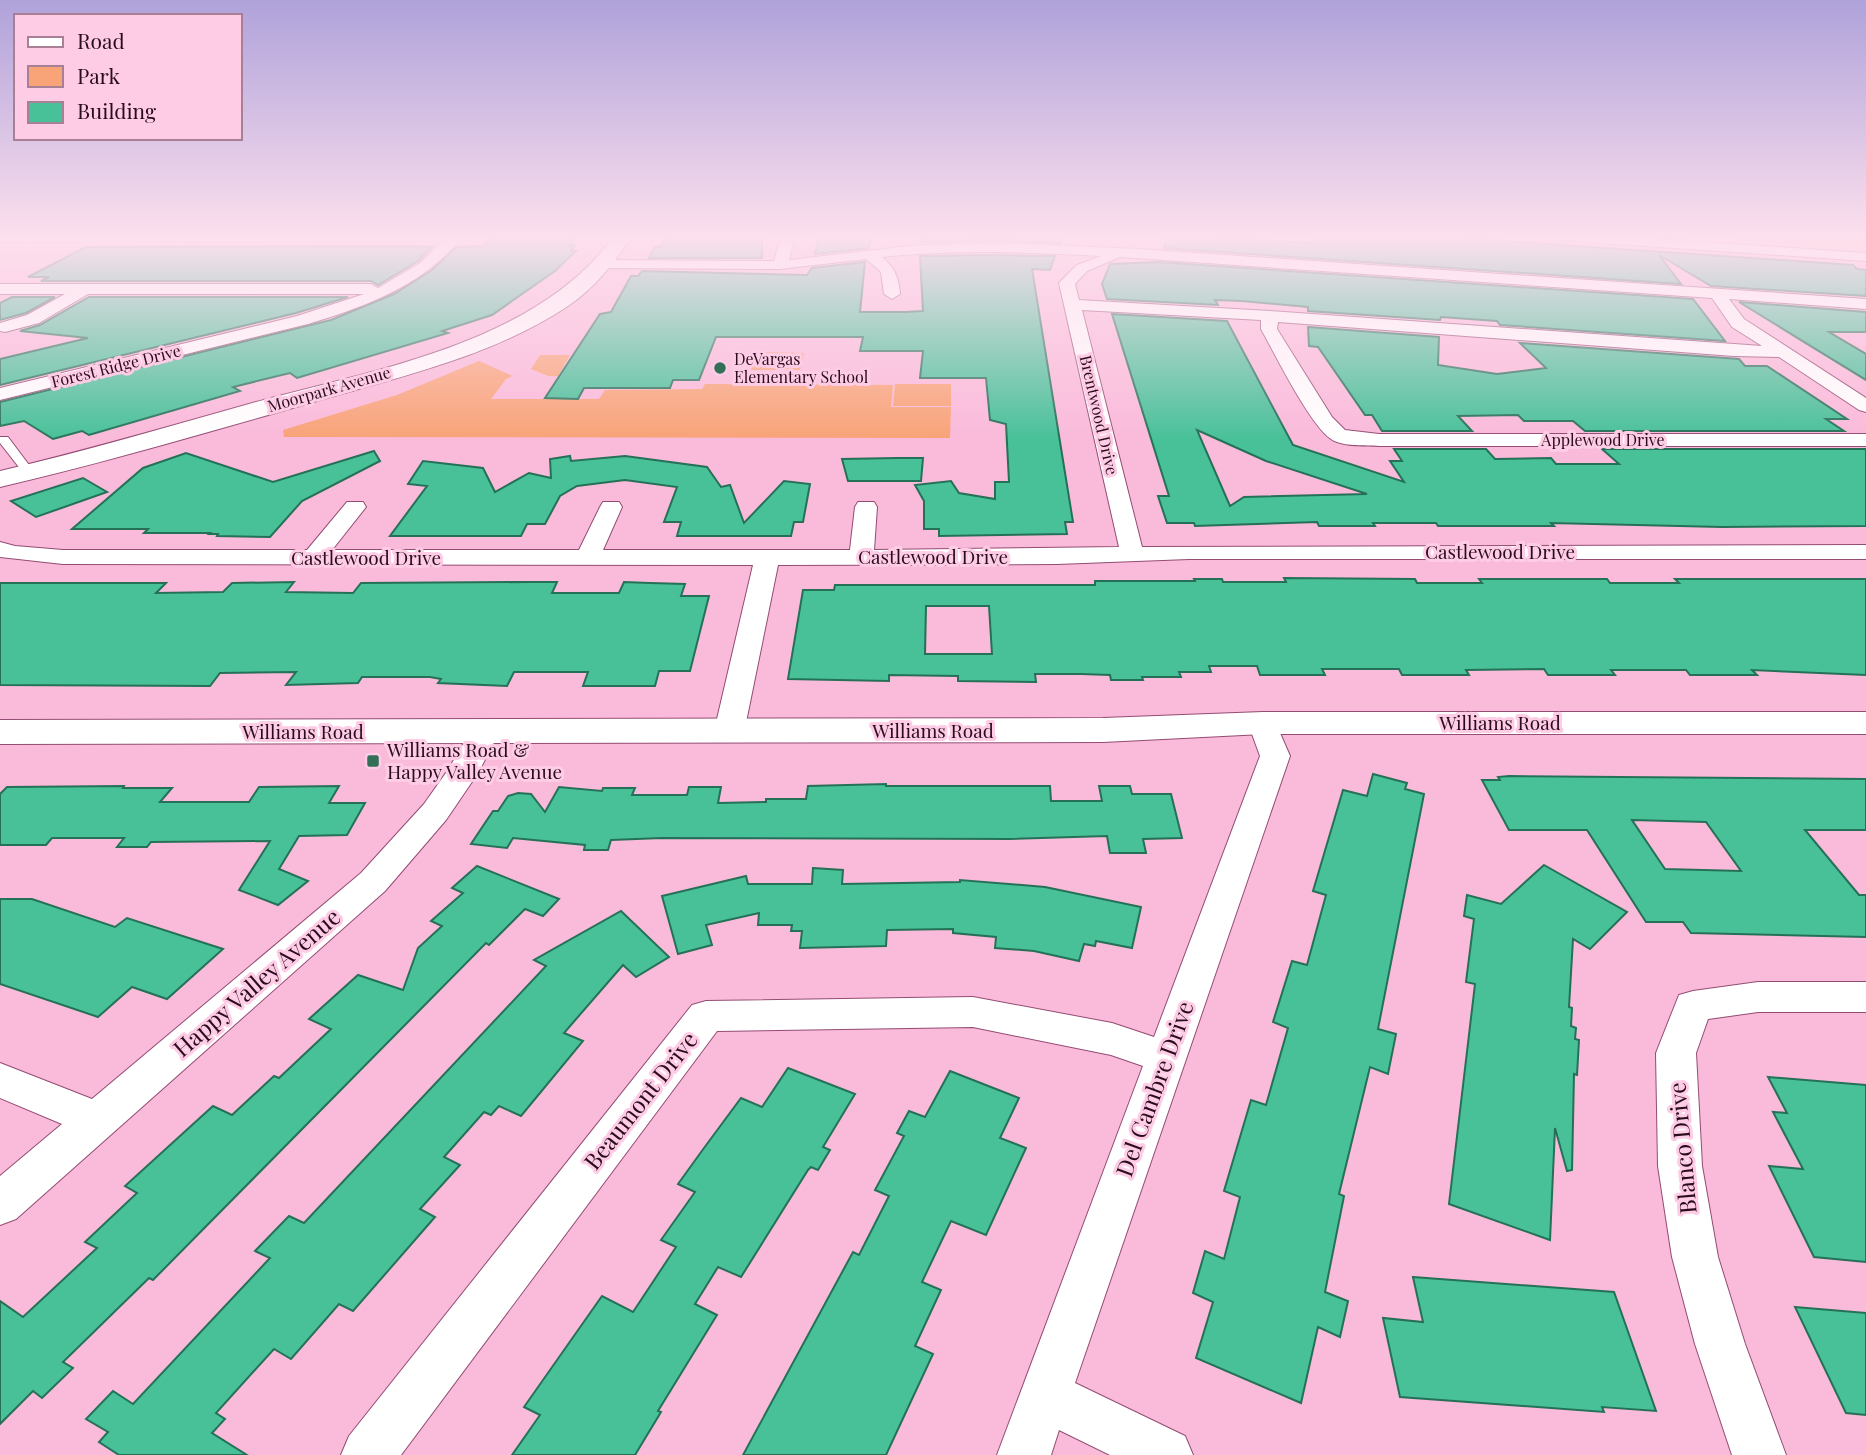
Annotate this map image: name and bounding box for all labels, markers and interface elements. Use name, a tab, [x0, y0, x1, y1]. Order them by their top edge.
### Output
legend	[14, 14, 242, 140]
text: Road	[77, 26, 125, 54]
text: Park	[77, 61, 121, 89]
text: Building	[77, 96, 156, 124]
street label: Forest Ridge Drive	[49, 339, 183, 392]
place label: DeVargas Elementary School	[734, 348, 869, 387]
street label: Brentwood Drive	[1076, 353, 1123, 477]
marker: DeVargas Elementary School	[712, 360, 728, 376]
street label: Moorpark Avenue	[265, 361, 393, 416]
street label: Applewood Drive	[1540, 429, 1665, 450]
street label: Castlewood Drive	[1425, 538, 1575, 564]
street label: Castlewood Drive	[858, 543, 1008, 569]
street label: Castlewood Drive	[291, 544, 441, 570]
street label: Williams Road	[1438, 709, 1561, 735]
street label: Williams Road	[871, 717, 994, 743]
street label: Williams Road	[241, 718, 364, 744]
place label: Williams Road & Happy Valley Avenue	[386, 736, 562, 784]
marker: Williams Road & Happy Valley Avenue	[365, 753, 381, 769]
street label: Happy Valley Avenue	[166, 901, 346, 1063]
street label: Del Cambre Drive	[1107, 996, 1200, 1181]
street label: Beaumont Drive	[576, 1025, 704, 1176]
street label: Blanco Drive	[1660, 1081, 1703, 1215]

